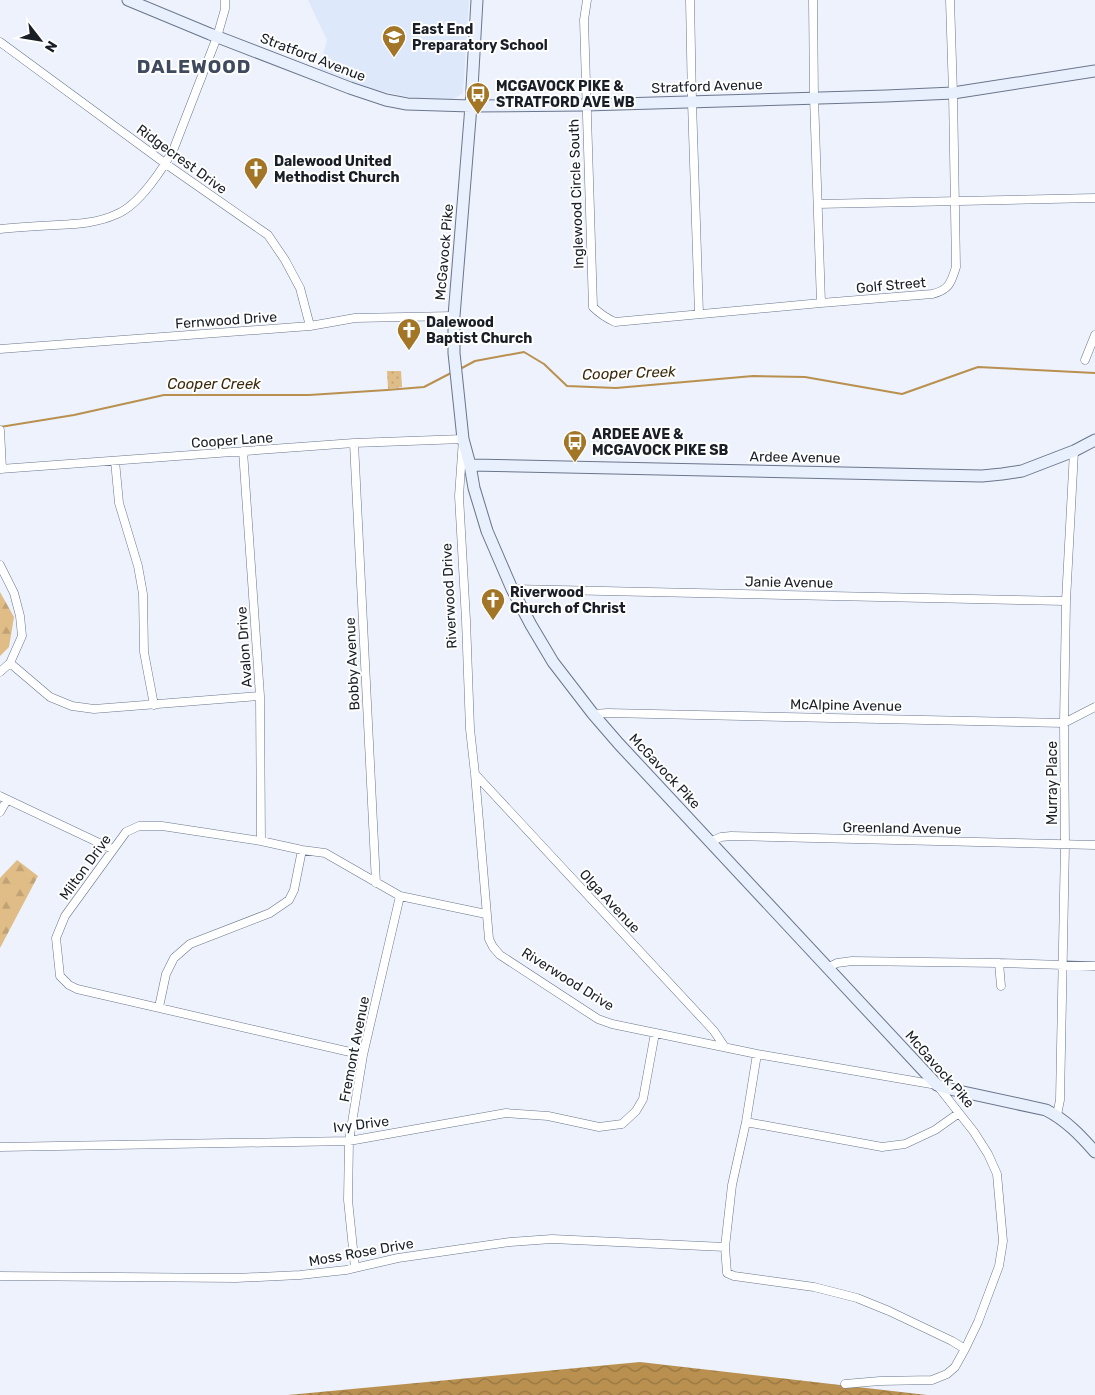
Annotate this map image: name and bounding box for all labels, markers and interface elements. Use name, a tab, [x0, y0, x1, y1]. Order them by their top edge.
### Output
north arrow	[15, 15, 65, 65]
place label: East End Preparatory School	[412, 21, 548, 54]
school or university icon: East End Preparatory School	[381, 24, 407, 58]
street label: Stratford Avenue	[258, 30, 368, 85]
text: N	[41, 38, 61, 55]
district label: DALEWOOD	[137, 55, 251, 78]
street label: Stratford Avenue	[651, 76, 763, 97]
place label: MCGAVOCK PIKE & STRATFORD AVE WB	[496, 78, 635, 111]
bus stop icon: MCGAVOCK PIKE & STRATFORD AVE WB	[465, 81, 491, 115]
street label: Inglewood Circle South	[565, 119, 588, 269]
street label: Ridgecrest Drive	[133, 121, 230, 198]
place label: Dalewood United Methodist Church	[274, 153, 400, 186]
church icon: Dalewood United Methodist Church	[243, 156, 269, 190]
street label: McGavock Pike	[432, 203, 457, 301]
street label: Golf Street	[855, 274, 927, 297]
street label: Fernwood Drive	[175, 308, 278, 333]
place label: Dalewood Baptist Church	[426, 314, 532, 347]
church icon: Dalewood Baptist Church	[396, 317, 422, 351]
water label: Cooper Creek	[582, 362, 676, 384]
water label: Cooper Creek	[167, 375, 261, 393]
place label: ARDEE AVE & MCGAVOCK PIKE SB	[592, 426, 728, 459]
street label: Cooper Lane	[191, 429, 274, 452]
bus stop icon: ARDEE AVE & MCGAVOCK PIKE SB	[562, 429, 588, 463]
street label: Ardee Avenue	[750, 448, 841, 467]
street label: Riverwood Drive	[438, 543, 461, 649]
street label: Janie Avenue	[745, 573, 833, 592]
place label: Riverwood Church of Christ	[510, 584, 626, 617]
church icon: Riverwood Church of Christ	[480, 587, 506, 621]
street label: Avalon Drive	[233, 606, 256, 688]
street label: Bobby Avenue	[342, 617, 363, 711]
street label: McAlpine Avenue	[790, 696, 902, 715]
street label: McGavock Pike	[625, 730, 704, 813]
street label: Murray Place	[1044, 741, 1061, 825]
street label: Greenland Avenue	[842, 819, 962, 838]
street label: Milton Drive	[56, 831, 115, 903]
street label: Olga Avenue	[576, 866, 644, 937]
street label: Riverwood Drive	[518, 944, 617, 1015]
street label: Fremont Avenue	[336, 995, 373, 1103]
street label: McGavock Pike	[901, 1027, 978, 1112]
street label: Ivy Drive	[332, 1113, 390, 1136]
street label: Moss Rose Drive	[307, 1235, 415, 1270]

